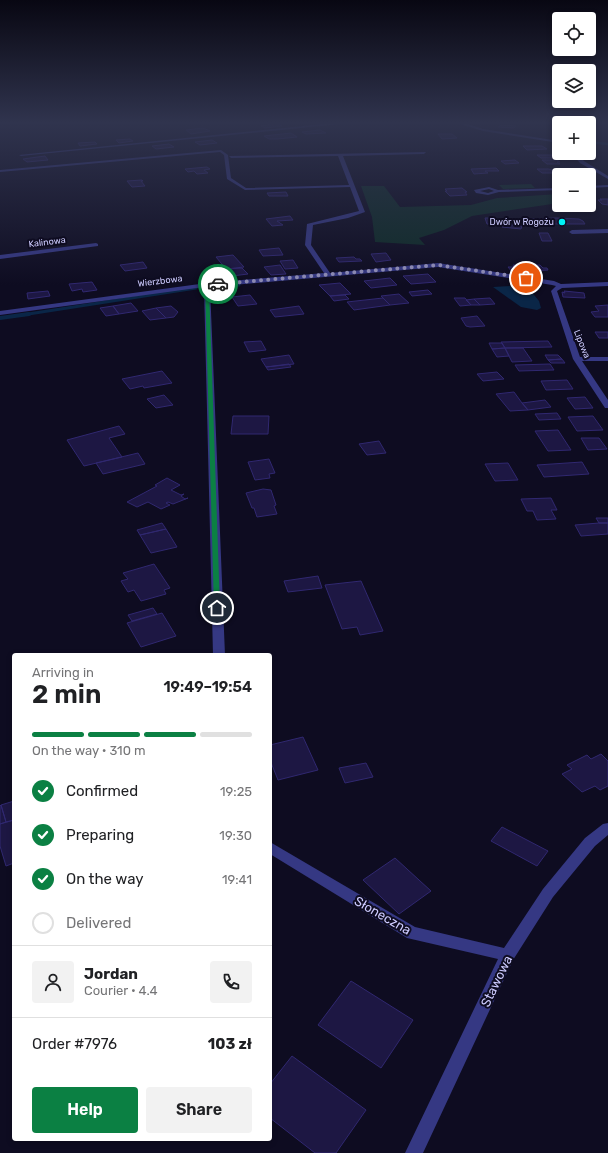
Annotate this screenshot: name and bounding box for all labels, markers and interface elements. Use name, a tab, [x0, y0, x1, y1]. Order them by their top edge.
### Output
map controls	[552, 12, 596, 212]
button: locate	[552, 12, 596, 56]
button: layers	[552, 64, 596, 108]
button: +	[552, 116, 596, 160]
button: −	[552, 168, 596, 212]
place label: Dwór w Rogożu	[490, 217, 554, 227]
marker: Dwór w Rogożu	[557, 217, 567, 227]
street label: Kalinowa	[28, 235, 66, 249]
pin	[509, 261, 543, 295]
courier	[198, 264, 238, 304]
icon: bag	[515, 267, 537, 289]
street label: Wierzbowa	[137, 273, 183, 289]
icon: car	[207, 273, 229, 295]
street label: Lipowa	[572, 328, 592, 360]
pin	[200, 591, 234, 625]
icon: home	[206, 597, 228, 619]
text: Arriving in	[32, 665, 94, 680]
text: 19:49–19:54	[163, 678, 252, 696]
text: 2 min	[32, 679, 101, 710]
text: On the way · 310 m	[32, 743, 146, 758]
icon: check	[32, 780, 54, 802]
text: Confirmed	[66, 782, 138, 800]
text: 19:25	[220, 784, 252, 799]
icon: check	[32, 824, 54, 846]
text: Preparing	[66, 826, 134, 844]
text: 19:30	[219, 828, 252, 843]
icon: check	[32, 868, 54, 890]
text: On the way	[66, 870, 144, 888]
text: 19:41	[222, 872, 252, 887]
street label: Słoneczna	[352, 893, 414, 938]
text: Delivered	[66, 914, 131, 932]
street label: Stawowa	[478, 953, 515, 1009]
button: person	[32, 961, 74, 1003]
button: phone	[210, 961, 252, 1003]
text: Jordan	[84, 965, 138, 983]
text: Courier · 4.4	[84, 983, 158, 998]
text: Order #7976	[32, 1035, 117, 1053]
text: 103 zł	[208, 1035, 252, 1053]
button: Help	[32, 1087, 138, 1133]
button: Share	[146, 1087, 252, 1133]

